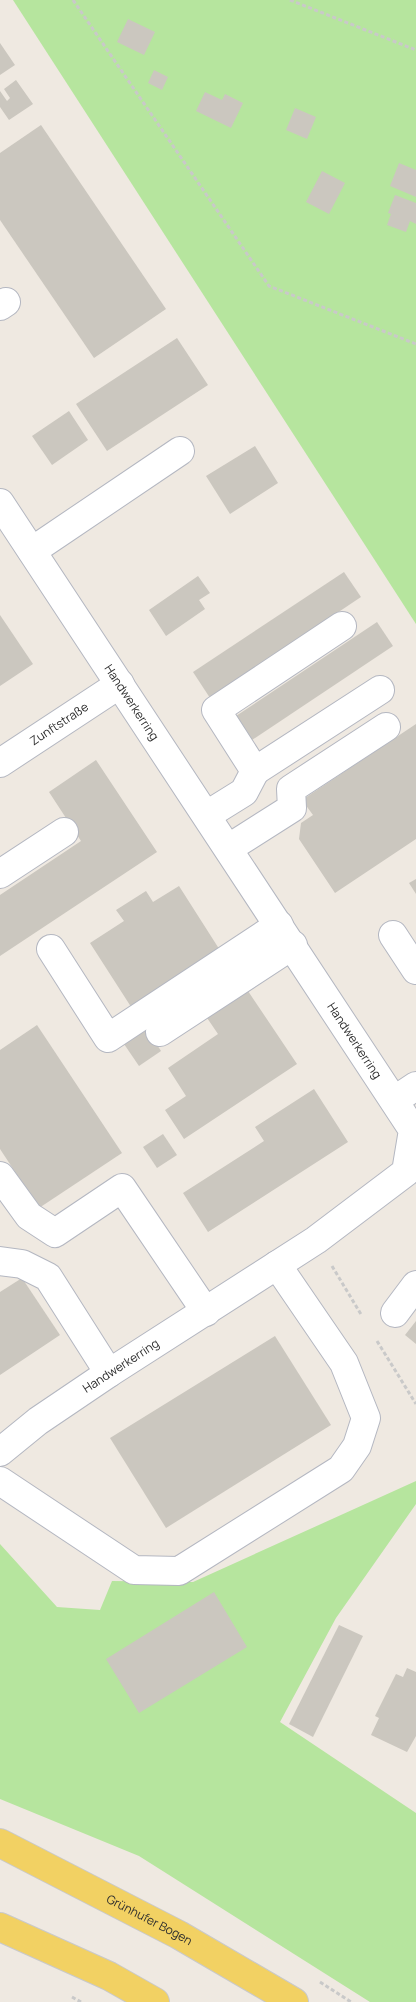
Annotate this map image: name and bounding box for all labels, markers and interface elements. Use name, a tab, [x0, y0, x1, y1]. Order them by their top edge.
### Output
street label: Handwerkerring	[101, 661, 163, 744]
street label: Zunftstraße	[26, 698, 92, 749]
street label: Handwerkerring	[323, 999, 386, 1082]
street label: Handwerkerring	[79, 1335, 162, 1397]
street label: Grünhufer Bogen	[104, 1890, 196, 1949]

